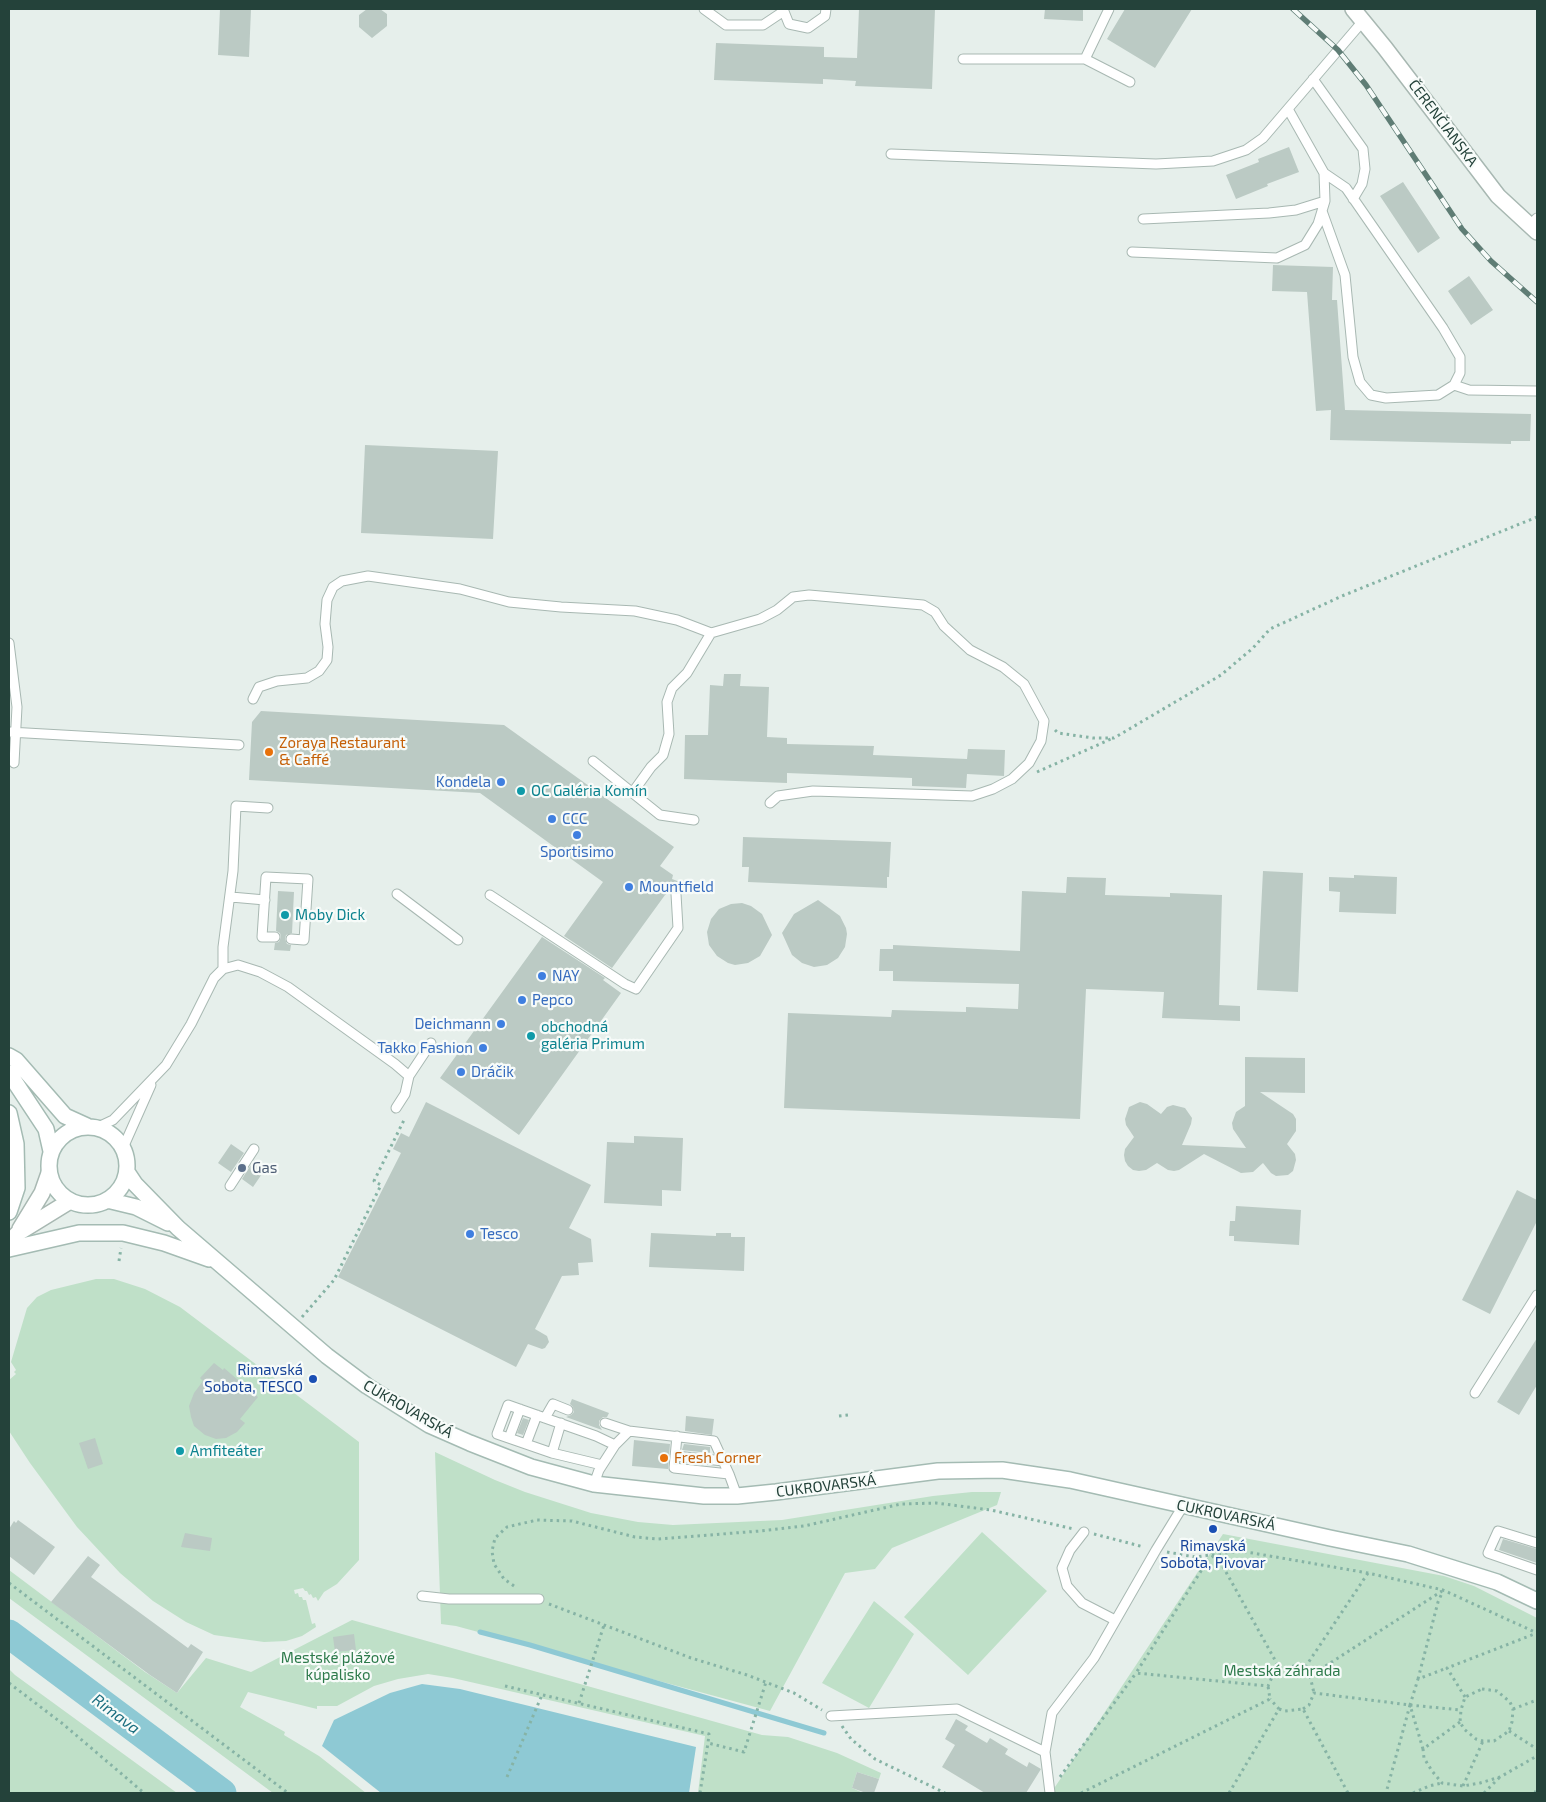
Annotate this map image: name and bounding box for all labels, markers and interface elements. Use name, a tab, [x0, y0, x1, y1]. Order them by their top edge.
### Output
street label: ČERENČIANSKA	[1404, 76, 1482, 170]
place label: Zoraya Restaurant & Caffé	[279, 734, 406, 769]
marker: Zoraya Restaurant & Caffé	[263, 746, 275, 758]
place label: Kondela	[436, 773, 491, 791]
marker: Kondela	[495, 776, 507, 788]
place label: OC Galéria Komín	[531, 782, 647, 800]
marker: OC Galéria Komín	[515, 785, 527, 797]
place label: CCC	[562, 810, 587, 828]
marker: CCC	[546, 813, 558, 825]
marker: Sportisimo	[571, 829, 583, 841]
place label: Sportisimo	[540, 843, 614, 861]
place label: Mountfield	[639, 878, 714, 896]
marker: Mountfield	[623, 881, 635, 893]
place label: Moby Dick	[295, 906, 365, 924]
marker: Moby Dick	[279, 909, 291, 921]
place label: NAY	[552, 967, 580, 985]
marker: NAY	[536, 970, 548, 982]
place label: Pepco	[532, 991, 573, 1009]
marker: Pepco	[516, 994, 528, 1006]
place label: Deichmann	[414, 1015, 491, 1033]
marker: Deichmann	[495, 1018, 507, 1030]
place label: obchodná galéria Primum	[541, 1018, 645, 1053]
marker: obchodná galéria Primum	[525, 1030, 537, 1042]
place label: Takko Fashion	[377, 1039, 473, 1057]
marker: Takko Fashion	[477, 1042, 489, 1054]
place label: Dráčik	[471, 1063, 514, 1081]
marker: Dráčik	[455, 1066, 467, 1078]
place label: Gas	[252, 1159, 277, 1177]
marker: Gas	[236, 1162, 248, 1174]
place label: Tesco	[480, 1225, 518, 1243]
marker: Tesco	[464, 1228, 476, 1240]
place label: Rimavská Sobota, TESCO	[204, 1361, 303, 1396]
marker: Rimavská Sobota, TESCO	[307, 1373, 319, 1385]
street label: CUKROVARSKÁ	[360, 1376, 456, 1442]
place label: Amfiteáter	[190, 1442, 263, 1460]
marker: Amfiteáter	[174, 1445, 186, 1457]
place label: Fresh Corner	[674, 1449, 761, 1467]
marker: Fresh Corner	[658, 1452, 670, 1464]
street label: CUKROVARSKÁ	[775, 1471, 877, 1501]
street label: CUKROVARSKÁ	[1175, 1496, 1277, 1534]
marker: Rimavská Sobota, Pivovar	[1207, 1523, 1219, 1535]
place label: Rimavská Sobota, Pivovar	[1160, 1537, 1266, 1572]
park label: Mestské plážové kúpalisko	[281, 1649, 395, 1684]
park label: Mestská záhrada	[1223, 1662, 1341, 1680]
water label: Rimava	[88, 1690, 144, 1738]

